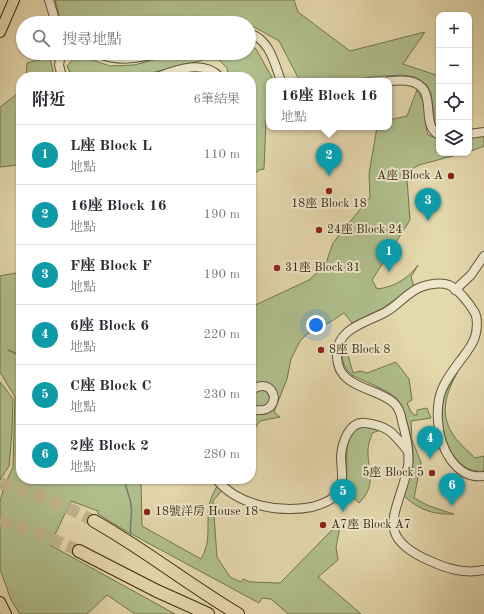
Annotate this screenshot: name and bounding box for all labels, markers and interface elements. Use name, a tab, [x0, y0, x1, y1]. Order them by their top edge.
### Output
map controls	[436, 12, 472, 156]
button: +	[436, 12, 472, 48]
search box	[16, 16, 256, 60]
icon: search	[30, 27, 52, 49]
text: 搜尋地點	[62, 33, 122, 48]
button: −	[436, 48, 472, 84]
popup	[266, 78, 392, 130]
button: locate	[436, 84, 472, 120]
text: 16座 Block 16	[281, 89, 377, 104]
text: 附近	[32, 92, 66, 109]
text: 6筆結果	[193, 93, 240, 106]
text: 地點	[281, 111, 307, 124]
button: layers	[436, 120, 472, 156]
text: L座 Block L	[70, 139, 152, 154]
pin: 2	[316, 143, 342, 176]
text: 1	[41, 148, 49, 161]
text: 110 m	[203, 148, 240, 161]
text: 地點	[70, 161, 96, 174]
place label: A座 Block A	[377, 168, 443, 182]
marker: A座 Block A	[446, 171, 456, 181]
marker: 18座 Block 18	[324, 186, 334, 196]
pin: 3	[415, 188, 441, 221]
place label: 18座 Block 18	[291, 196, 367, 210]
text: 16座 Block 16	[70, 199, 166, 214]
text: 2	[41, 208, 49, 221]
text: 190 m	[203, 208, 240, 221]
text: 地點	[70, 221, 96, 234]
place label: 24座 Block 24	[327, 222, 403, 236]
marker: 24座 Block 24	[314, 225, 324, 235]
pin: 1	[376, 239, 402, 272]
text: F座 Block F	[70, 259, 152, 274]
place label: 31座 Block 31	[285, 260, 361, 274]
marker: 31座 Block 31	[272, 263, 282, 273]
text: 3	[41, 268, 49, 281]
text: 190 m	[203, 268, 240, 281]
text: 地點	[70, 281, 96, 294]
your location	[306, 315, 326, 335]
text: 6座 Block 6	[70, 319, 149, 334]
text: 4	[41, 328, 49, 341]
text: 220 m	[203, 328, 240, 341]
text: 地點	[70, 341, 96, 354]
place label: 8座 Block 8	[329, 342, 391, 356]
marker: 8座 Block 8	[316, 345, 326, 355]
text: C座 Block C	[70, 379, 151, 394]
text: 5	[41, 388, 49, 401]
text: 230 m	[203, 388, 240, 401]
text: 地點	[70, 401, 96, 414]
pin: 4	[417, 426, 443, 459]
text: 2座 Block 2	[70, 439, 149, 454]
text: 6	[41, 448, 49, 461]
text: 280 m	[203, 448, 240, 461]
text: 地點	[70, 461, 96, 474]
place label: 5座 Block 5	[362, 465, 424, 479]
marker: 5座 Block 5	[427, 468, 437, 478]
pin: 6	[439, 473, 465, 506]
pin: 5	[330, 479, 356, 512]
place label: 18號洋房 House 18	[155, 504, 258, 518]
marker: 18號洋房 House 18	[142, 507, 152, 517]
place label: A7座 Block A7	[331, 517, 411, 531]
marker: A7座 Block A7	[318, 520, 328, 530]

